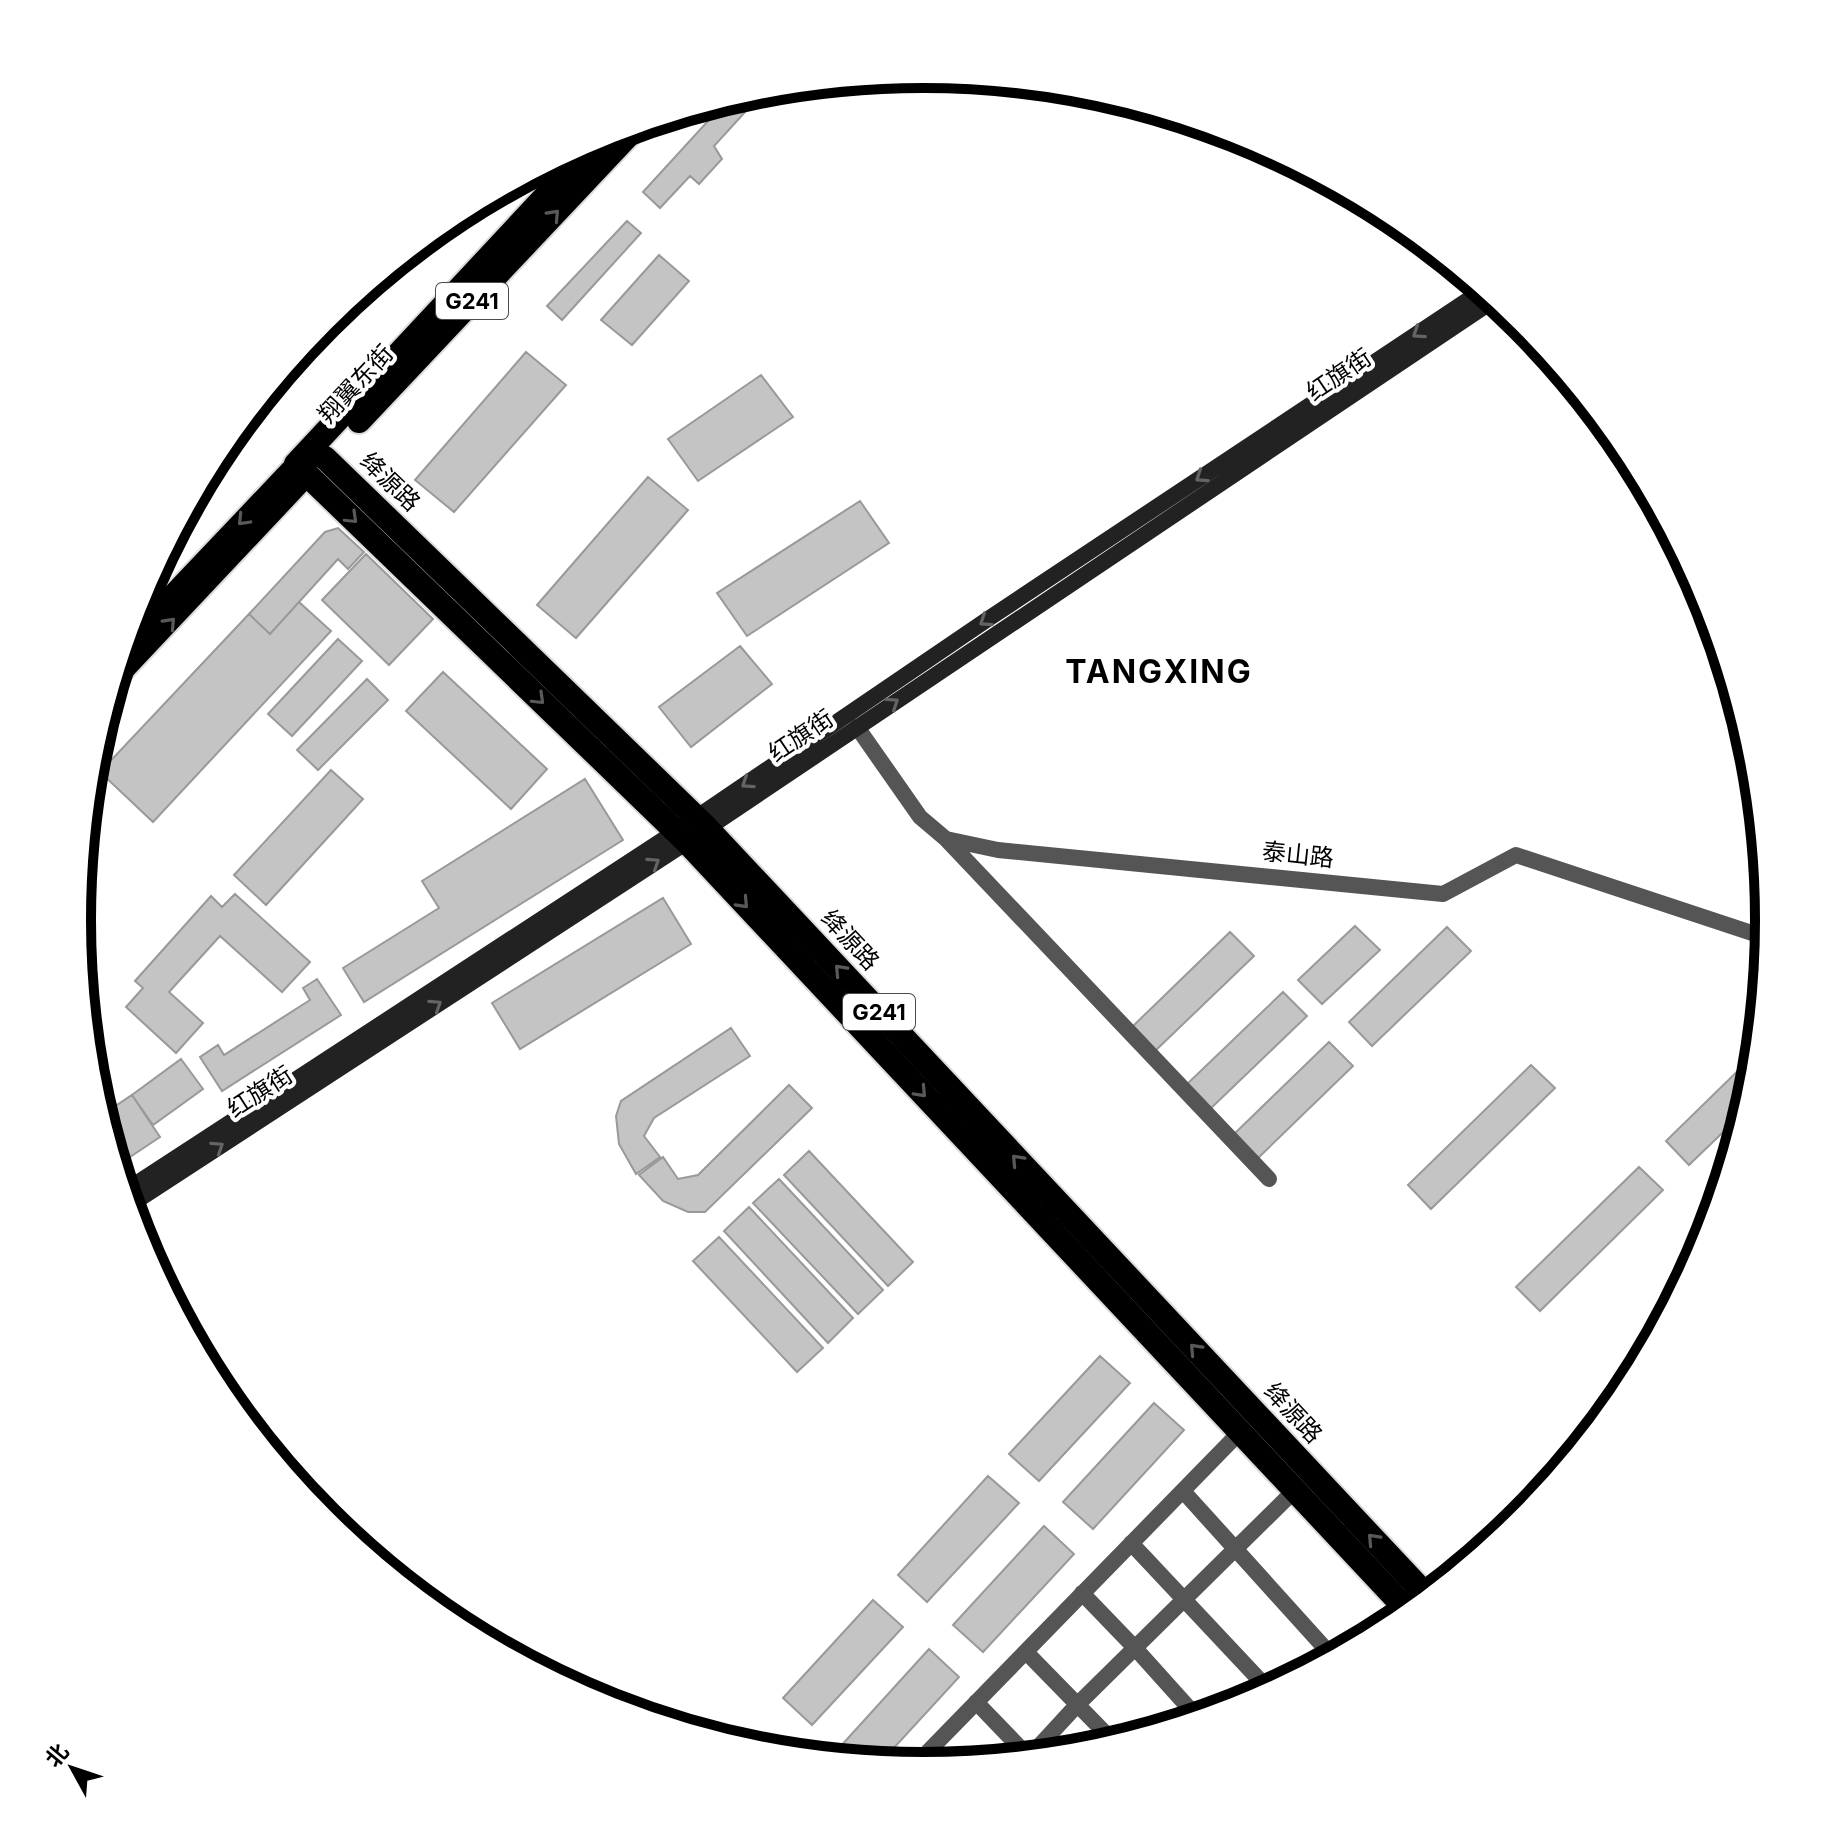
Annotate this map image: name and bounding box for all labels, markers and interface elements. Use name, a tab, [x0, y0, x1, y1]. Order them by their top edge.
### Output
one-way arrow	[544, 210, 559, 224]
road number: G241	[436, 283, 508, 319]
one-way arrow	[1412, 324, 1426, 339]
street label: 翔翼东街	[312, 339, 399, 429]
street label: 红旗街	[1301, 342, 1377, 407]
street label: 绛源路	[354, 446, 426, 517]
one-way arrow	[1195, 467, 1210, 482]
one-way arrow	[343, 509, 357, 524]
one-way arrow	[238, 511, 252, 526]
one-way arrow	[979, 611, 993, 626]
one-way arrow	[160, 617, 174, 632]
district label: TANGXING	[1065, 652, 1253, 691]
one-way arrow	[530, 690, 544, 705]
one-way arrow	[885, 698, 899, 713]
street label: 红旗街	[763, 703, 839, 768]
one-way arrow	[741, 773, 755, 788]
street label: 泰山路	[1261, 836, 1335, 873]
one-way arrow	[645, 858, 660, 873]
one-way arrow	[734, 893, 748, 908]
street label: 绛源路	[815, 903, 886, 976]
one-way arrow	[834, 965, 849, 979]
road number: G241	[843, 994, 915, 1030]
one-way arrow	[428, 1000, 442, 1015]
street label: 红旗街	[222, 1060, 298, 1123]
one-way arrow	[912, 1083, 926, 1097]
one-way arrow	[210, 1142, 224, 1157]
one-way arrow	[1013, 1154, 1027, 1169]
one-way arrow	[1190, 1344, 1205, 1358]
street label: 绛源路	[1258, 1376, 1329, 1449]
one-way arrow	[1368, 1534, 1383, 1548]
north arrow	[32, 1728, 112, 1808]
text: 北	[40, 1738, 74, 1772]

